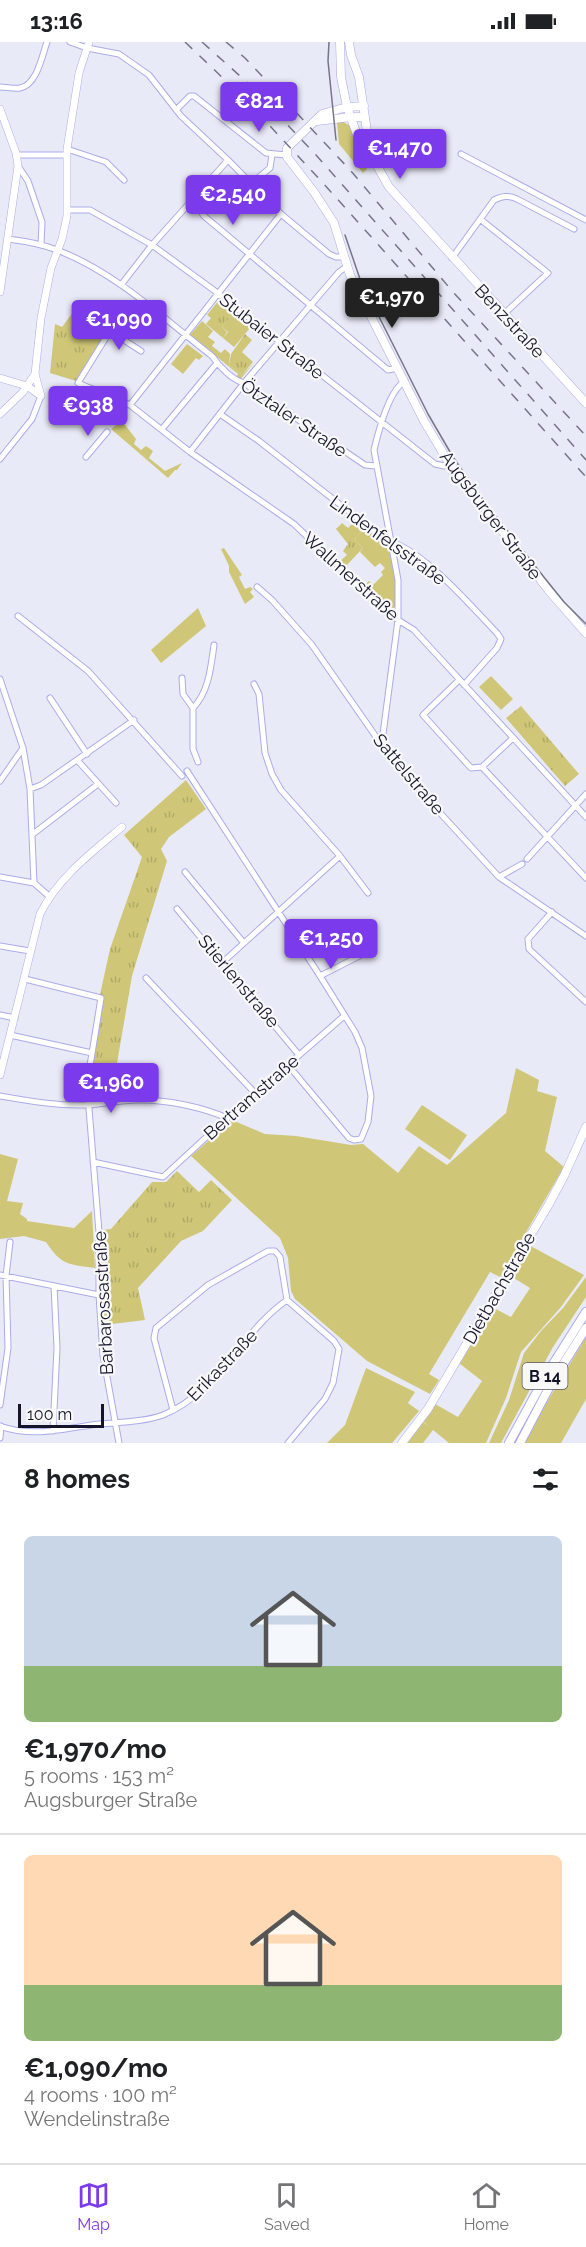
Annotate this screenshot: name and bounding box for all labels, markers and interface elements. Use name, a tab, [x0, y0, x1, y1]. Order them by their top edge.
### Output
text: 13:16	[30, 8, 83, 34]
pin: €821	[223, 82, 295, 133]
text: €821	[234, 89, 284, 113]
pin: €1,470	[351, 129, 449, 180]
text: €1,470	[367, 136, 433, 160]
pin: €2,540	[184, 175, 282, 226]
text: €2,540	[200, 182, 266, 206]
pin: €1,970	[343, 278, 441, 329]
street label: Benzstraße	[471, 280, 550, 363]
text: €1,970	[359, 285, 425, 309]
street label: Stubaier Straße	[216, 289, 329, 384]
pin: €1,090	[70, 300, 168, 351]
text: €1,090	[86, 307, 152, 331]
street label: Ötztaler Straße	[237, 375, 351, 461]
pin: €938	[52, 386, 124, 437]
text: €938	[63, 393, 113, 417]
street label: Augsburger Straße	[436, 446, 547, 584]
street label: Lindenfelsstraße	[326, 491, 450, 589]
street label: Wallmerstraße	[299, 527, 404, 625]
street label: Sattelstraße	[369, 729, 449, 819]
pin: €1,250	[282, 919, 380, 970]
text: €1,250	[298, 926, 364, 950]
street label: Stierlenstraße	[194, 930, 284, 1032]
street label: Bertramstraße	[199, 1050, 303, 1144]
pin: €1,960	[62, 1063, 160, 1114]
text: €1,960	[78, 1070, 144, 1094]
street label: Dietbachstraße	[458, 1228, 540, 1348]
street label: Barbarossastraße	[89, 1230, 117, 1376]
street label: Erikastraße	[183, 1324, 262, 1405]
road number: B 14	[522, 1363, 568, 1389]
scale bar	[18, 1401, 104, 1428]
text: 100 m	[27, 1405, 72, 1424]
icon: filters	[529, 1463, 562, 1496]
text: 8 homes	[24, 1464, 130, 1494]
icon: home	[239, 1575, 347, 1683]
text: €1,970/mo	[24, 1734, 166, 1764]
text: 5 rooms · 153 m²	[24, 1764, 174, 1788]
text: Augsburger Straße	[24, 1788, 197, 1812]
icon: home	[239, 1894, 347, 2002]
text: €1,090/mo	[24, 2053, 168, 2083]
text: 4 rooms · 100 m²	[24, 2083, 177, 2107]
text: Wendelinstraße	[24, 2107, 170, 2131]
tab: Map	[77, 2179, 110, 2234]
tab: Saved	[264, 2179, 310, 2234]
tab: Home	[464, 2179, 509, 2234]

